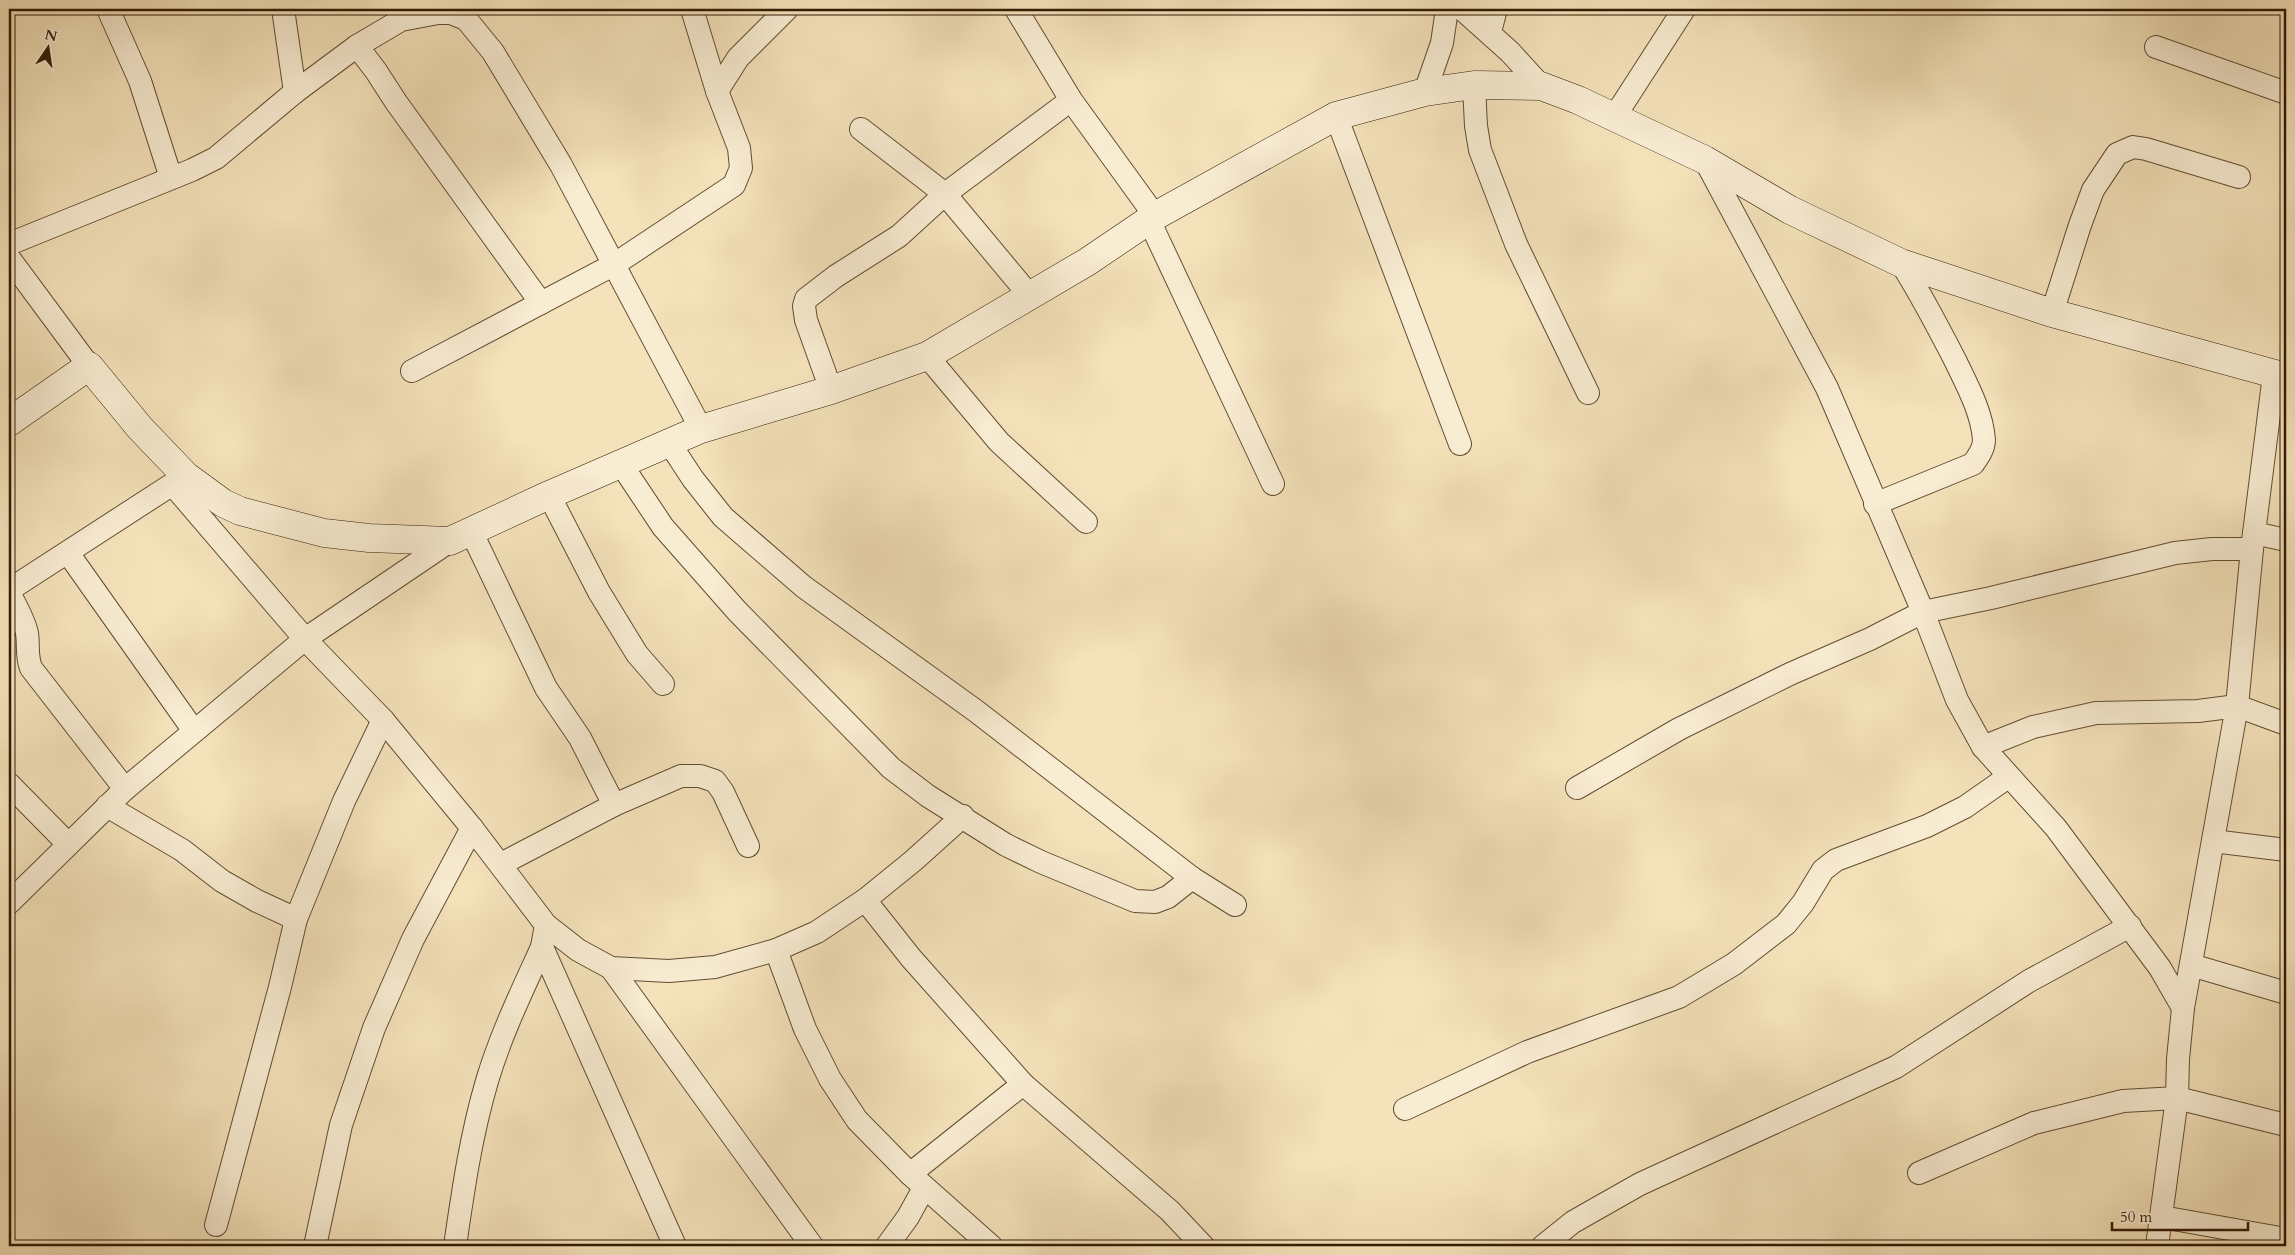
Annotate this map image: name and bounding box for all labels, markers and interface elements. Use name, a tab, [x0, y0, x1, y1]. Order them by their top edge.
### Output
north arrow	[22, 22, 72, 72]
text: N	[43, 25, 59, 46]
scale bar	[2112, 1200, 2249, 1232]
text: 50 m	[2120, 1207, 2152, 1227]

